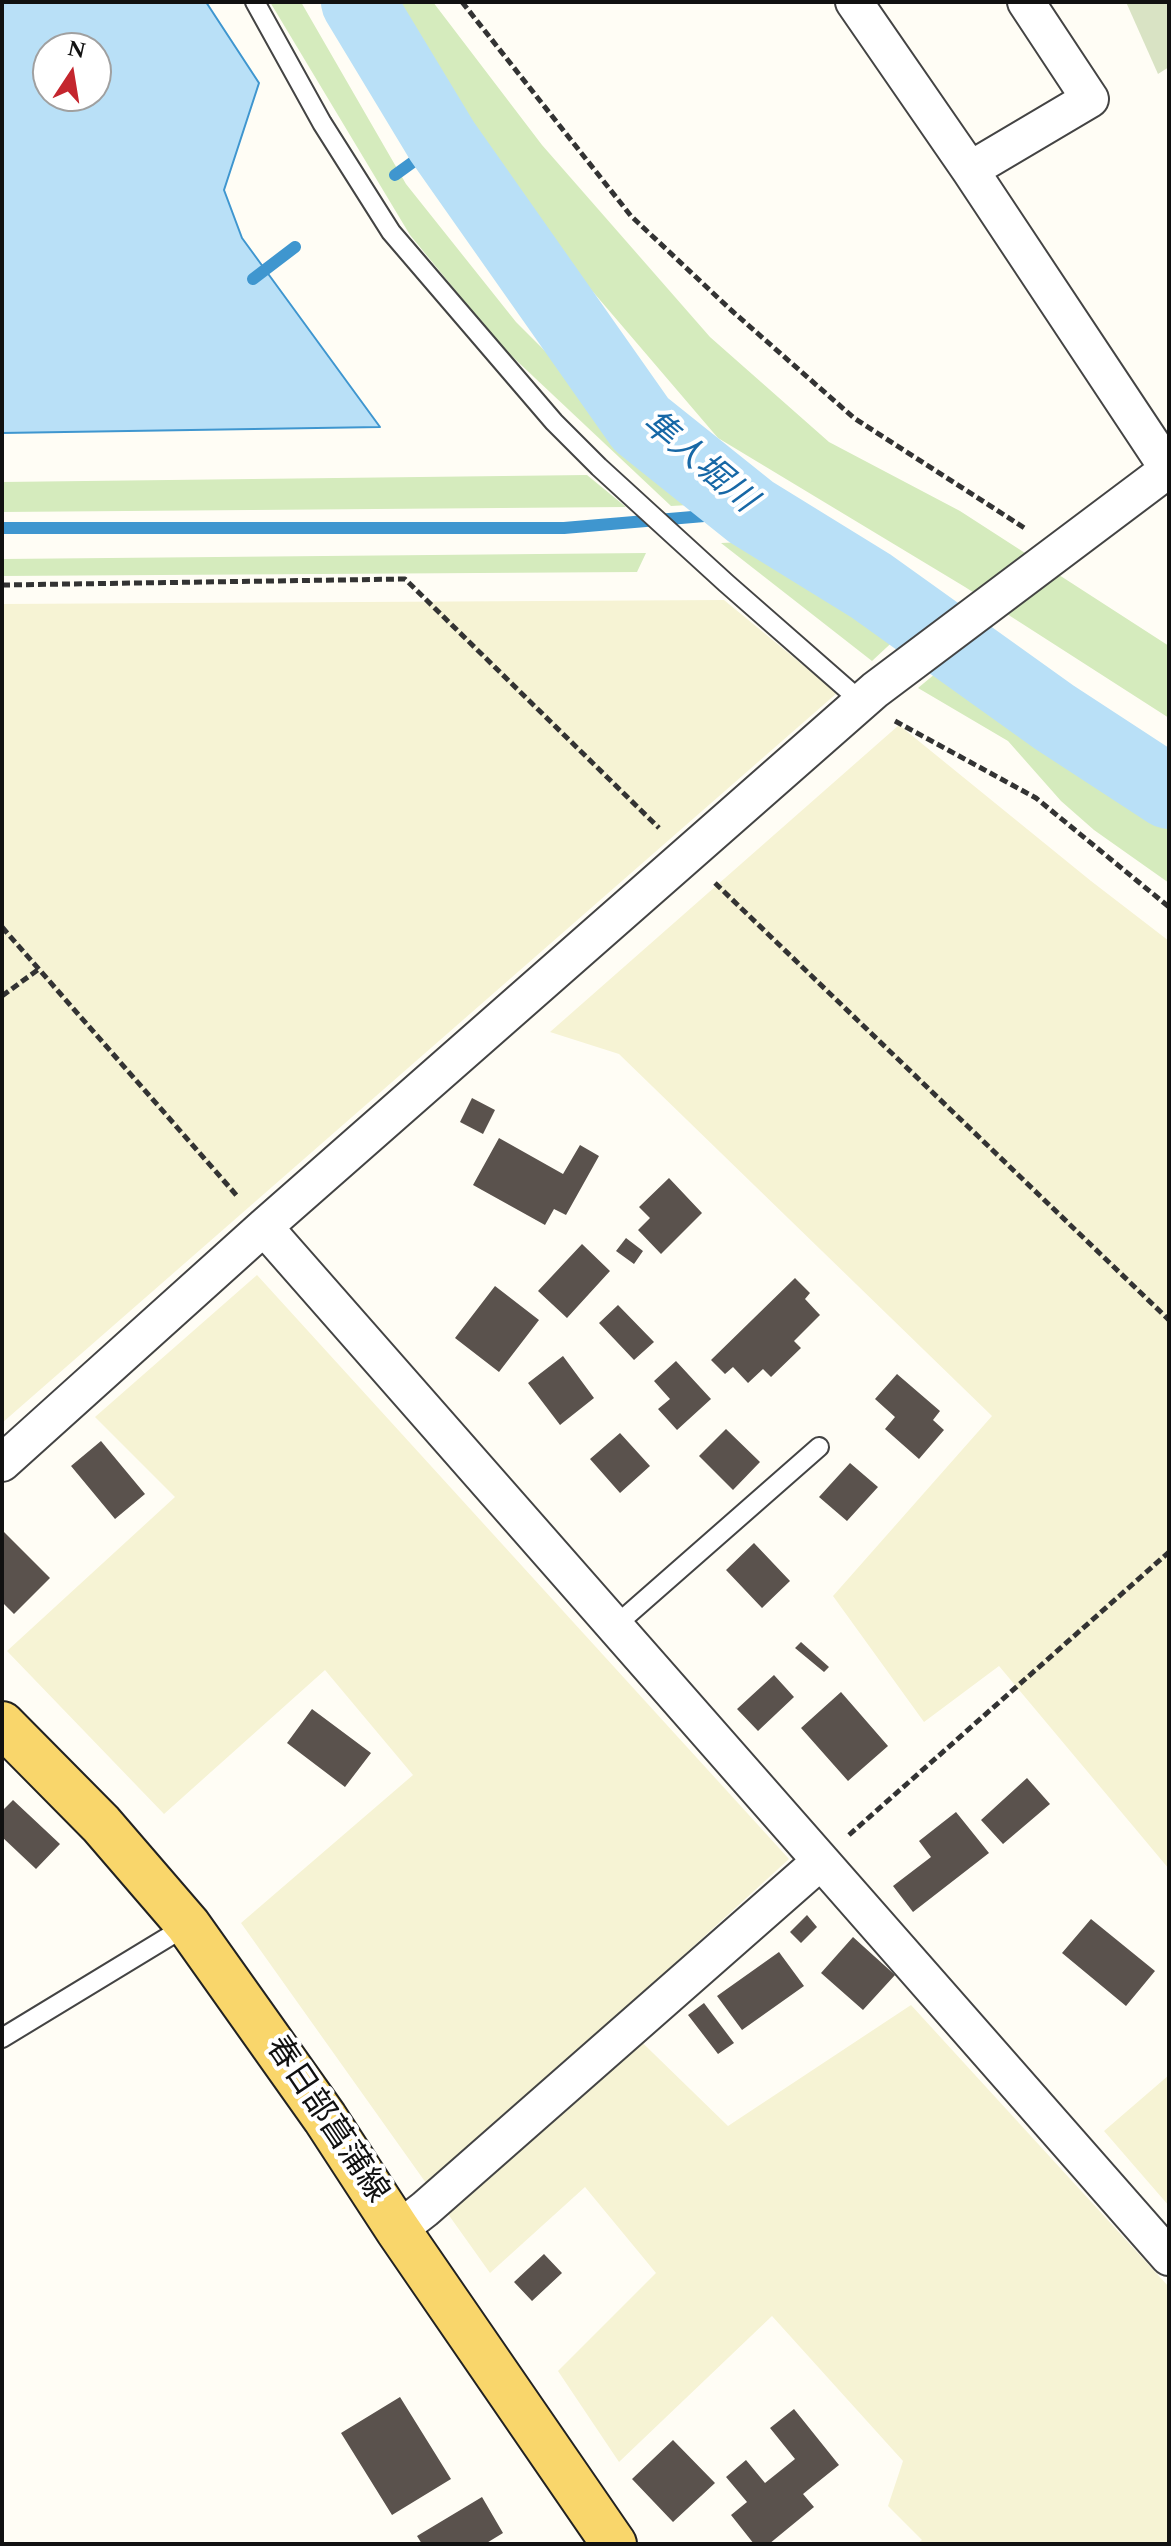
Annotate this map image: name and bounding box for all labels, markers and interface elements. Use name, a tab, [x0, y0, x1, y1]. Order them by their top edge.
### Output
north arrow	[32, 32, 112, 112]
text: N	[64, 32, 89, 68]
water label: 隼人堀川	[632, 405, 762, 523]
street label: 春日部菖蒲線	[255, 2031, 395, 2211]

